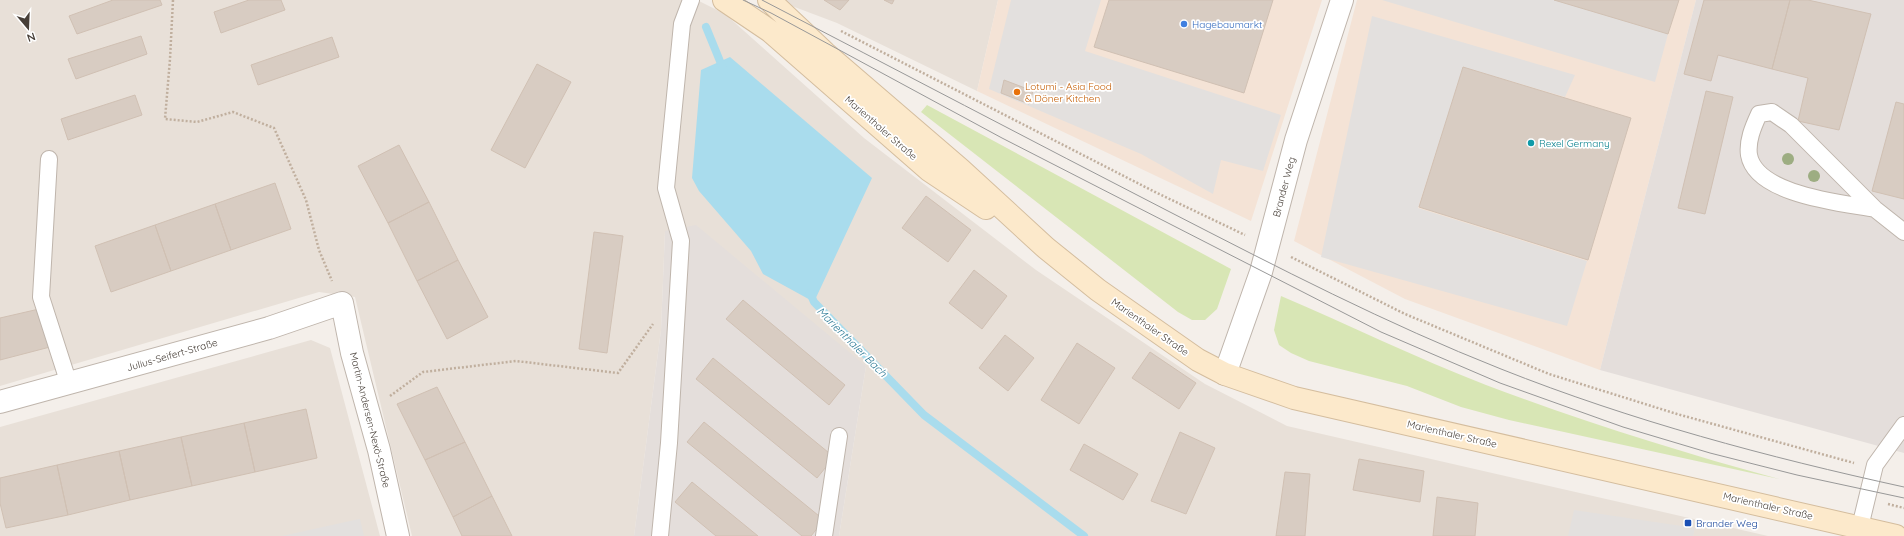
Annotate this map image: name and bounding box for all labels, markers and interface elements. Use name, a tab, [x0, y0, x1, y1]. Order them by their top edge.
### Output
north arrow	[8, 8, 48, 48]
place label: Hagebaumarkt	[1192, 18, 1263, 31]
marker: Hagebaumarkt	[1179, 19, 1189, 29]
text: N	[25, 30, 37, 45]
place label: Lotumi - Asia Food & Döner Kitchen	[1025, 80, 1112, 105]
marker: Lotumi - Asia Food & Döner Kitchen	[1012, 87, 1022, 97]
street label: Marienthaler Straße	[842, 93, 920, 163]
place label: Rexel Germany	[1539, 137, 1610, 150]
marker: Rexel Germany	[1526, 138, 1536, 148]
street label: Brander Weg	[1270, 156, 1298, 218]
street label: Marienthaler Straße	[1109, 295, 1192, 359]
water label: Marienthaler Bach	[814, 304, 890, 380]
street label: Julius-Seifert-Straße	[125, 336, 219, 374]
street label: Martin-Andersen-Nexö-Straße	[347, 351, 393, 490]
street label: Marienthaler Straße	[1406, 417, 1499, 451]
street label: Marienthaler Straße	[1722, 489, 1815, 523]
place label: Brander Weg	[1696, 517, 1758, 530]
marker: Brander Weg	[1683, 518, 1693, 528]

